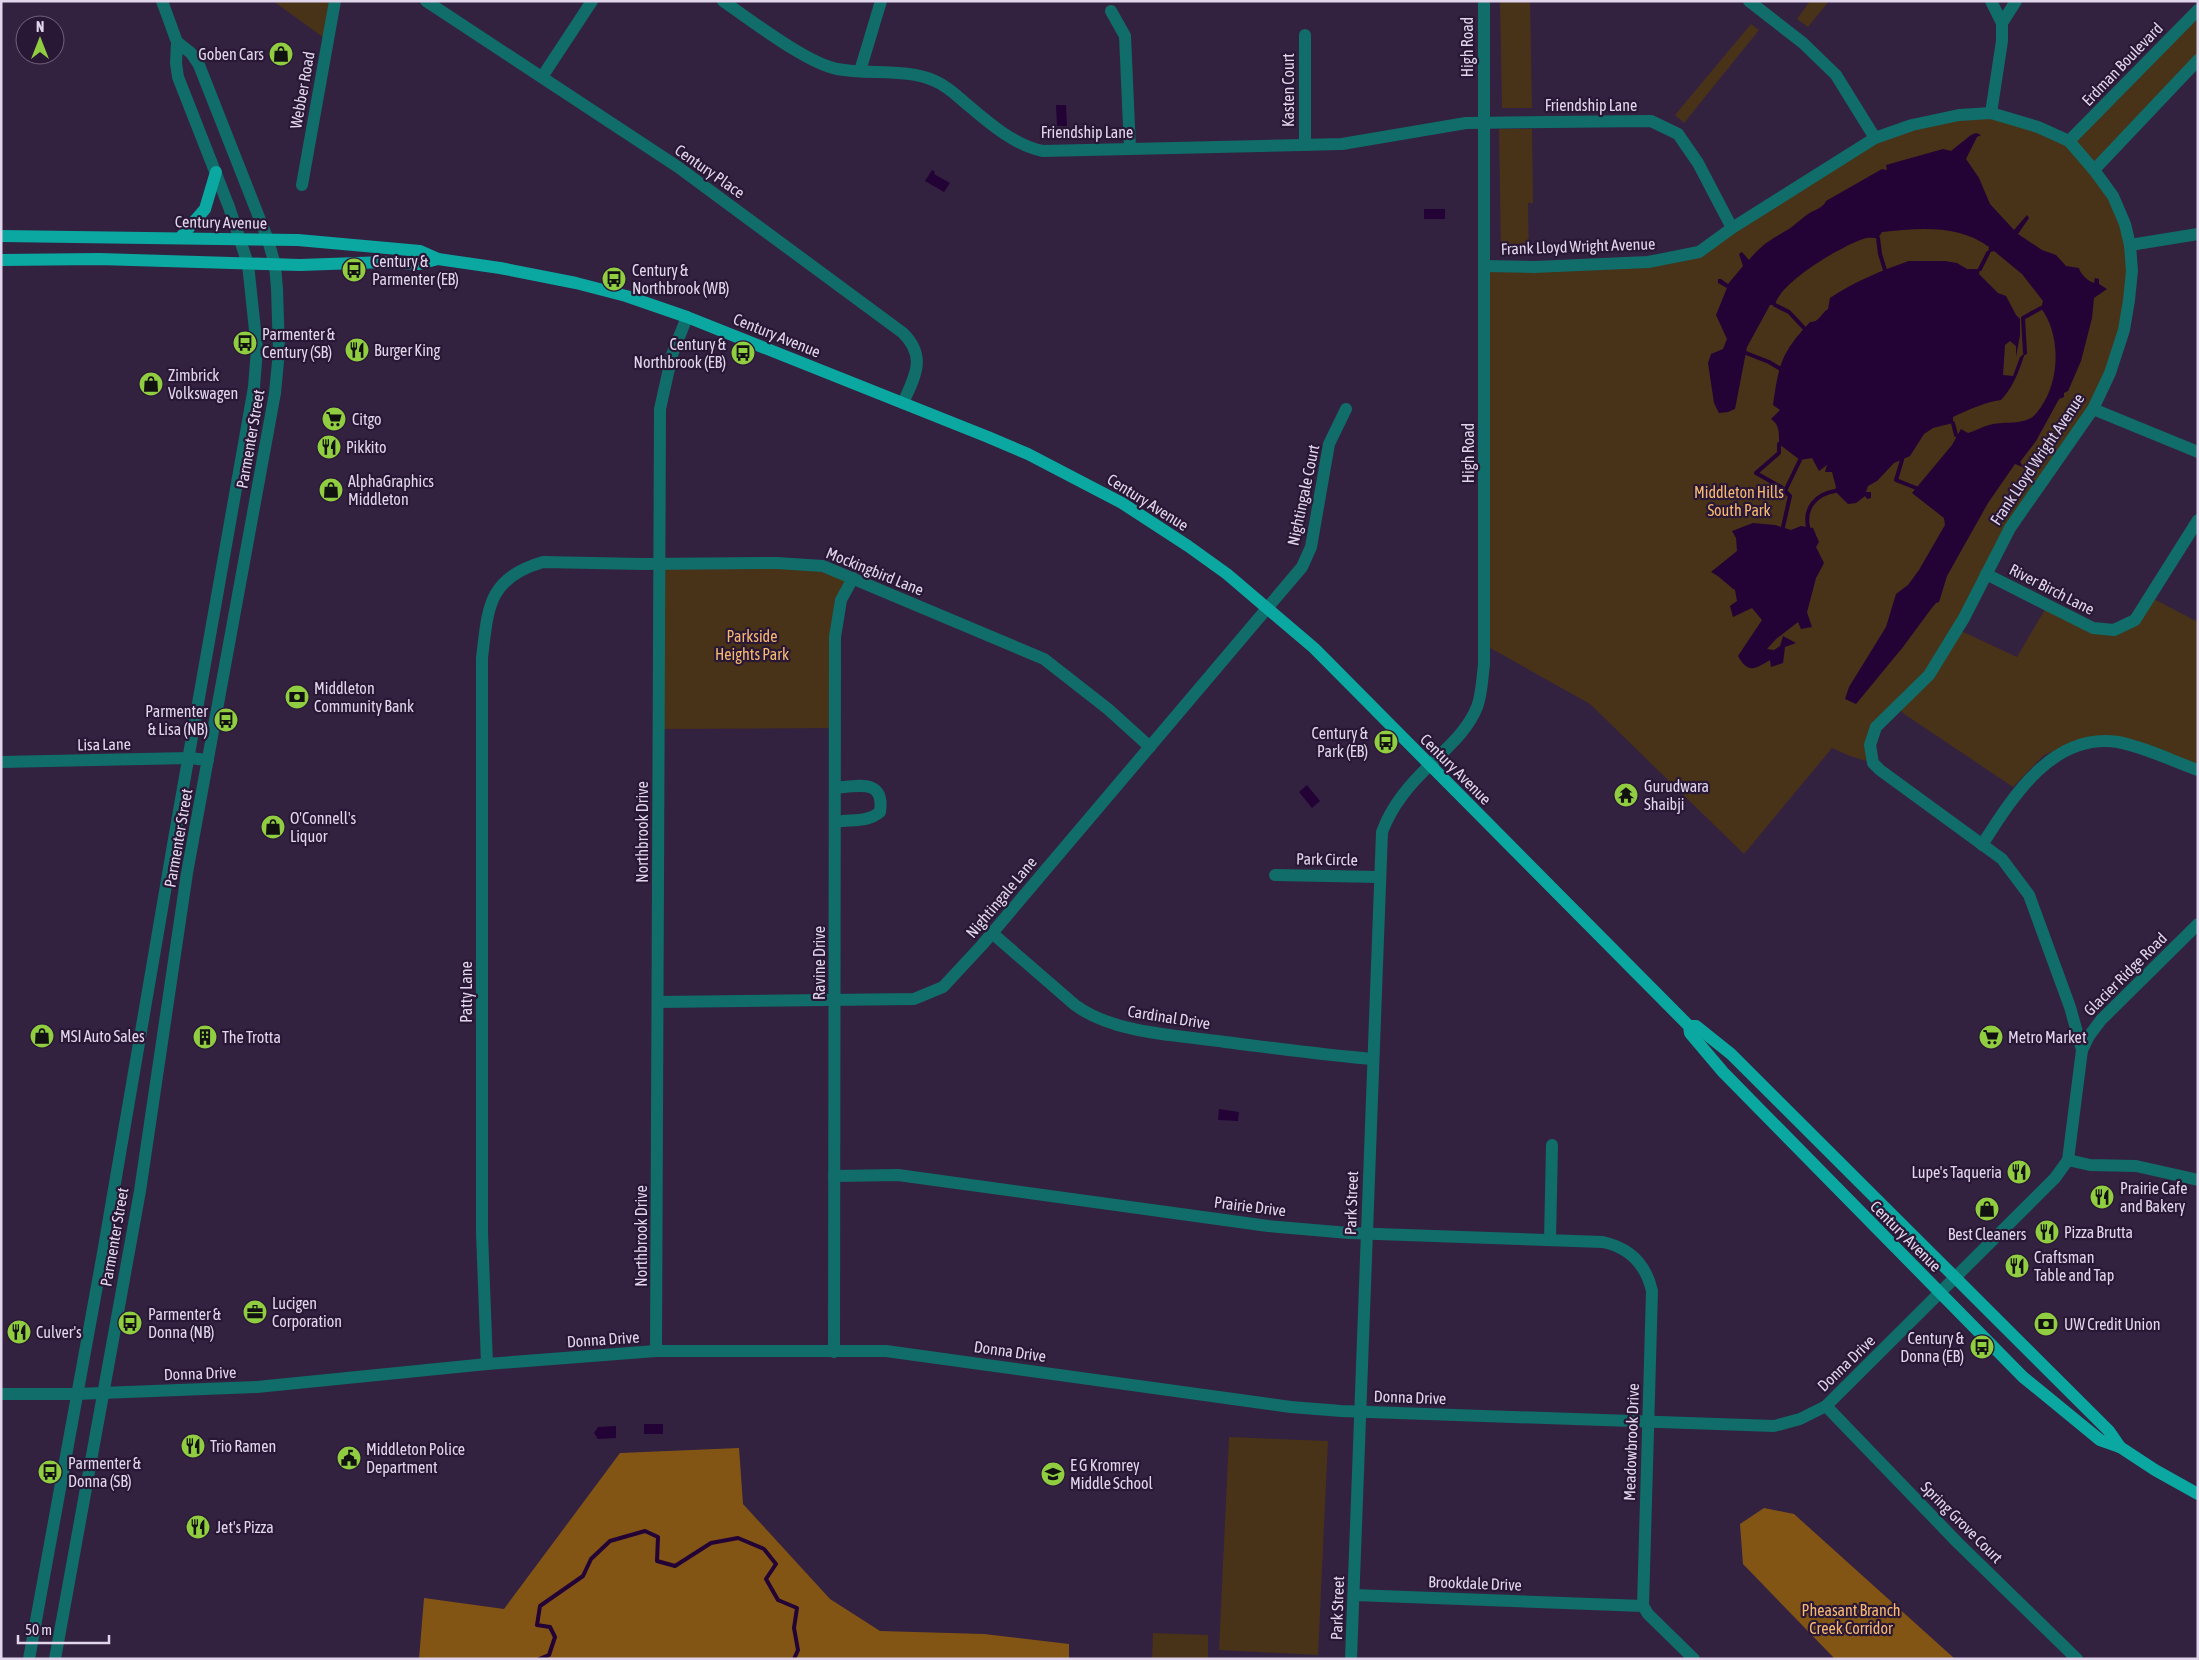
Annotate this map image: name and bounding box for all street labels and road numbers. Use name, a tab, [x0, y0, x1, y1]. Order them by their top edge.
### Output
street label: High Road	[1458, 17, 1477, 77]
street label: Erdman Boulevard	[2078, 19, 2166, 109]
street label: Webber Road	[286, 50, 318, 130]
street label: Kasten Court	[1279, 53, 1297, 127]
street label: Friendship Lane	[1545, 96, 1637, 115]
street label: Friendship Lane	[1041, 123, 1133, 142]
street label: Century Place	[671, 140, 748, 202]
street label: Century Avenue	[175, 212, 267, 233]
street label: Frank Lloyd Wright Avenue	[1500, 234, 1656, 259]
street label: Century Avenue	[730, 309, 823, 362]
street label: Parmenter Street	[232, 388, 268, 490]
street label: Frank Lloyd Wright Avenue	[1986, 390, 2088, 529]
street label: High Road	[1459, 423, 1478, 483]
street label: Nightingale Court	[1283, 442, 1324, 547]
street label: Century Avenue	[1104, 470, 1192, 535]
street label: Mockingbird Lane	[823, 543, 926, 600]
street label: River Birch Lane	[2007, 560, 2097, 618]
street label: Century Avenue	[1416, 730, 1495, 809]
street label: Lisa Lane	[77, 735, 131, 753]
street label: Northbrook Drive	[633, 781, 651, 883]
street label: Parmenter Street	[160, 787, 196, 889]
street label: Park Circle	[1296, 849, 1358, 869]
street label: Nightingale Lane	[962, 853, 1041, 942]
street label: Ravine Drive	[810, 926, 828, 1000]
street label: Glacier Ridge Road	[2080, 929, 2171, 1020]
street label: Patty Lane	[457, 961, 476, 1023]
street label: Cardinal Drive	[1126, 1002, 1212, 1032]
street label: Park Street	[1341, 1170, 1361, 1235]
street label: Northbrook Drive	[632, 1185, 650, 1287]
street label: Parmenter Street	[96, 1186, 132, 1288]
street label: Prairie Drive	[1213, 1193, 1287, 1219]
street label: Century Avenue	[1866, 1197, 1945, 1276]
street label: Donna Drive	[566, 1327, 640, 1351]
street label: Donna Drive	[1814, 1331, 1878, 1395]
street label: Donna Drive	[973, 1337, 1047, 1365]
street label: Donna Drive	[163, 1363, 237, 1383]
street label: Meadowbrook Drive	[1620, 1383, 1642, 1501]
street label: Donna Drive	[1373, 1387, 1447, 1407]
street label: Spring Grove Court	[1917, 1478, 2007, 1567]
street label: Brookdale Drive	[1428, 1572, 1522, 1594]
street label: Park Street	[1327, 1575, 1347, 1640]

